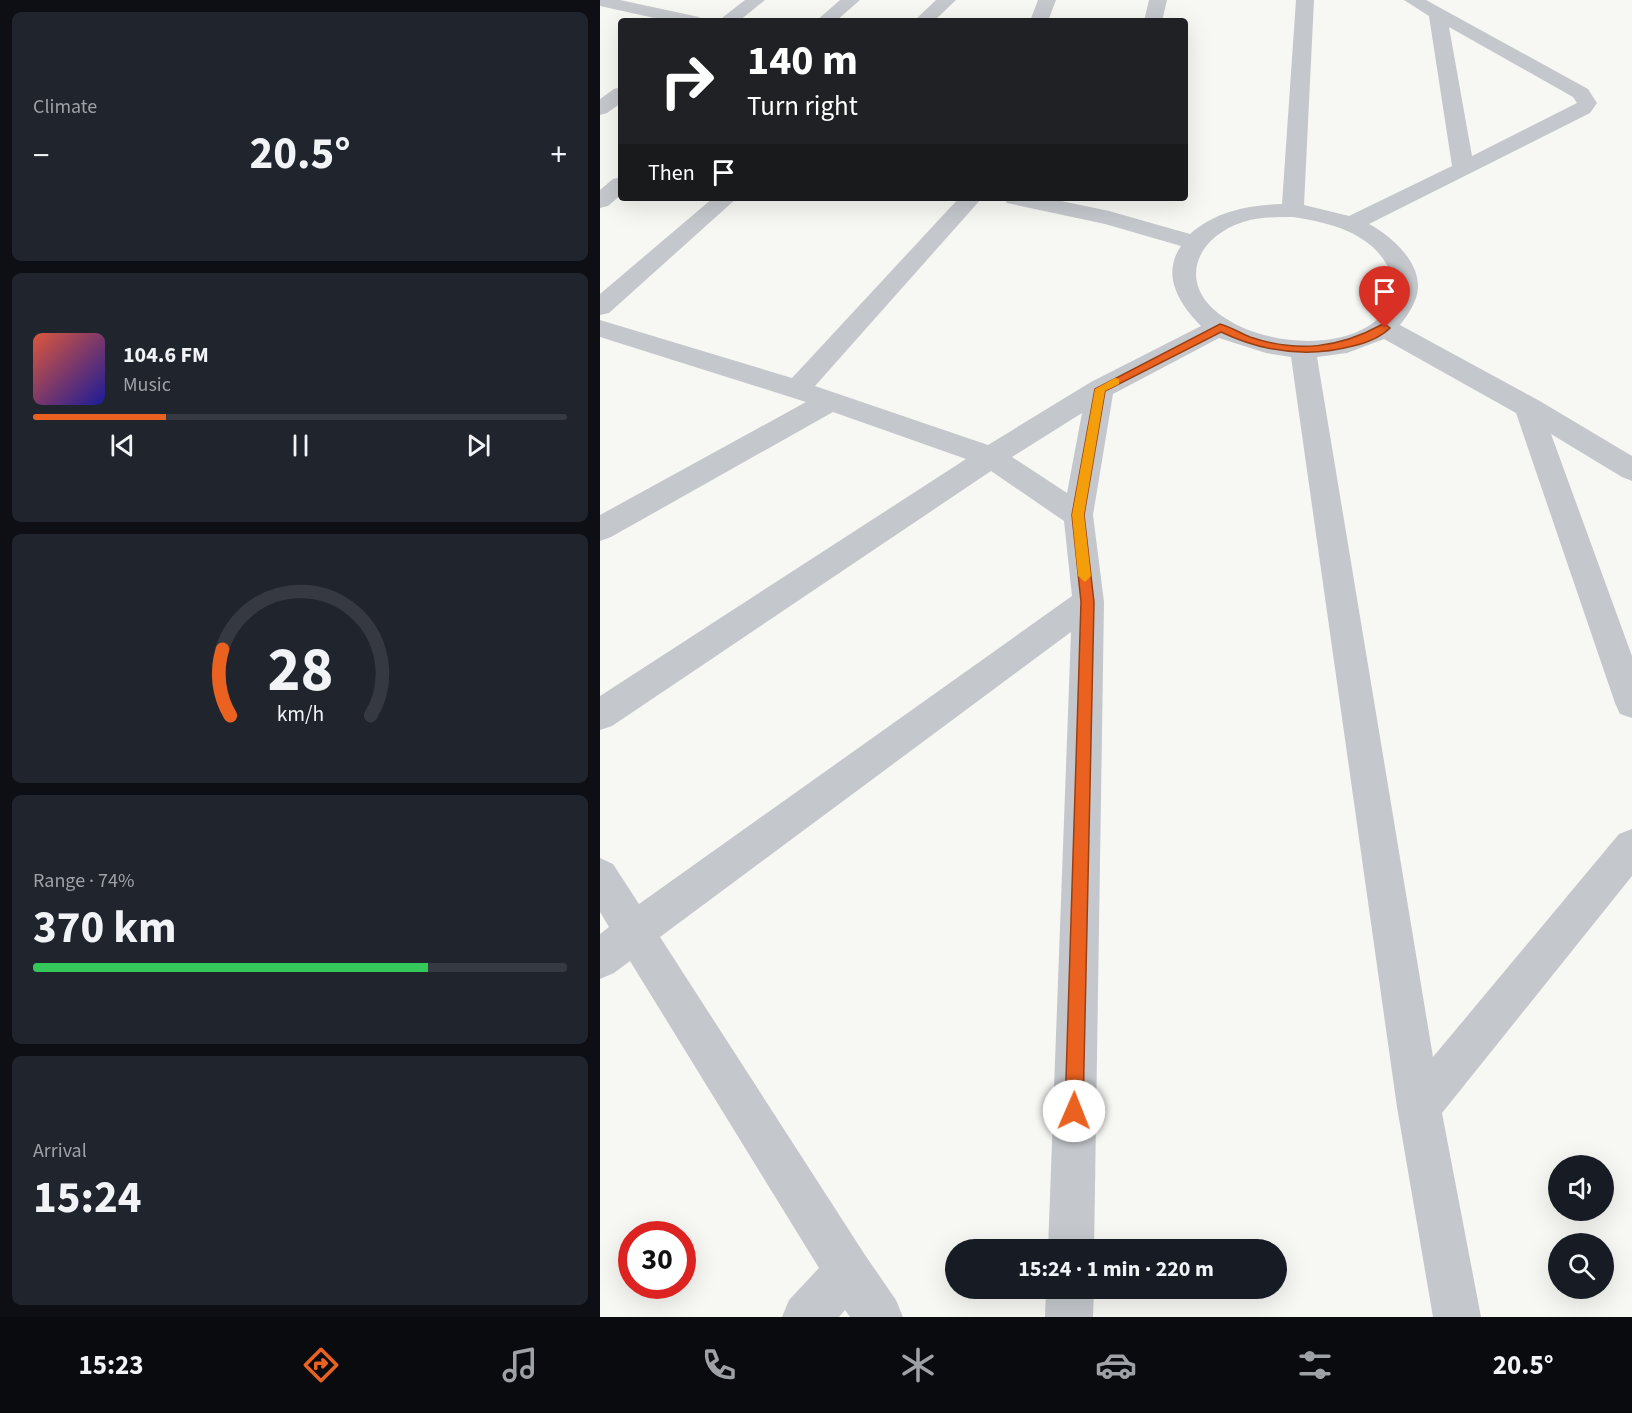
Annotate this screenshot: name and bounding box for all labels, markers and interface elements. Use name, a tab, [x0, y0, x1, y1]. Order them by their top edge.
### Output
text: 140 m	[747, 31, 858, 91]
icon: right	[648, 42, 726, 120]
text: Turn right	[747, 87, 858, 126]
text: Climate	[33, 93, 97, 121]
text: 20.5°	[249, 122, 351, 186]
text: −	[33, 132, 49, 179]
text: +	[551, 132, 567, 179]
icon: arrive	[707, 156, 740, 189]
text: Then	[648, 157, 695, 189]
pin	[1359, 266, 1410, 328]
icon: arrive	[1368, 275, 1401, 308]
text: 104.6 FM	[123, 339, 209, 371]
text: Music	[123, 371, 171, 399]
icon: previous	[106, 429, 139, 462]
icon: pause	[284, 429, 317, 462]
icon: next	[462, 429, 495, 462]
text: 28	[267, 626, 333, 715]
text: km/h	[276, 699, 324, 730]
text: Range · 74%	[33, 867, 134, 895]
text: 370 km	[33, 896, 177, 960]
position arrow	[1042, 1079, 1106, 1143]
text: Arrival	[33, 1137, 87, 1165]
map controls	[1548, 1155, 1614, 1299]
button: sound	[1548, 1155, 1614, 1221]
text: 15:24	[33, 1166, 142, 1230]
speed limit sign: 30	[618, 1221, 696, 1299]
button: search	[1548, 1233, 1614, 1299]
text: 15:24 · 1 min · 220 m	[1018, 1253, 1214, 1285]
icon: directions	[300, 1344, 342, 1386]
icon: music	[499, 1344, 541, 1386]
icon: phone	[698, 1344, 740, 1386]
icon: climate	[897, 1344, 939, 1386]
icon: car	[1095, 1344, 1137, 1386]
icon: filters	[1294, 1344, 1336, 1386]
text: 15:23	[78, 1346, 144, 1385]
text: 20.5°	[1493, 1346, 1554, 1385]

